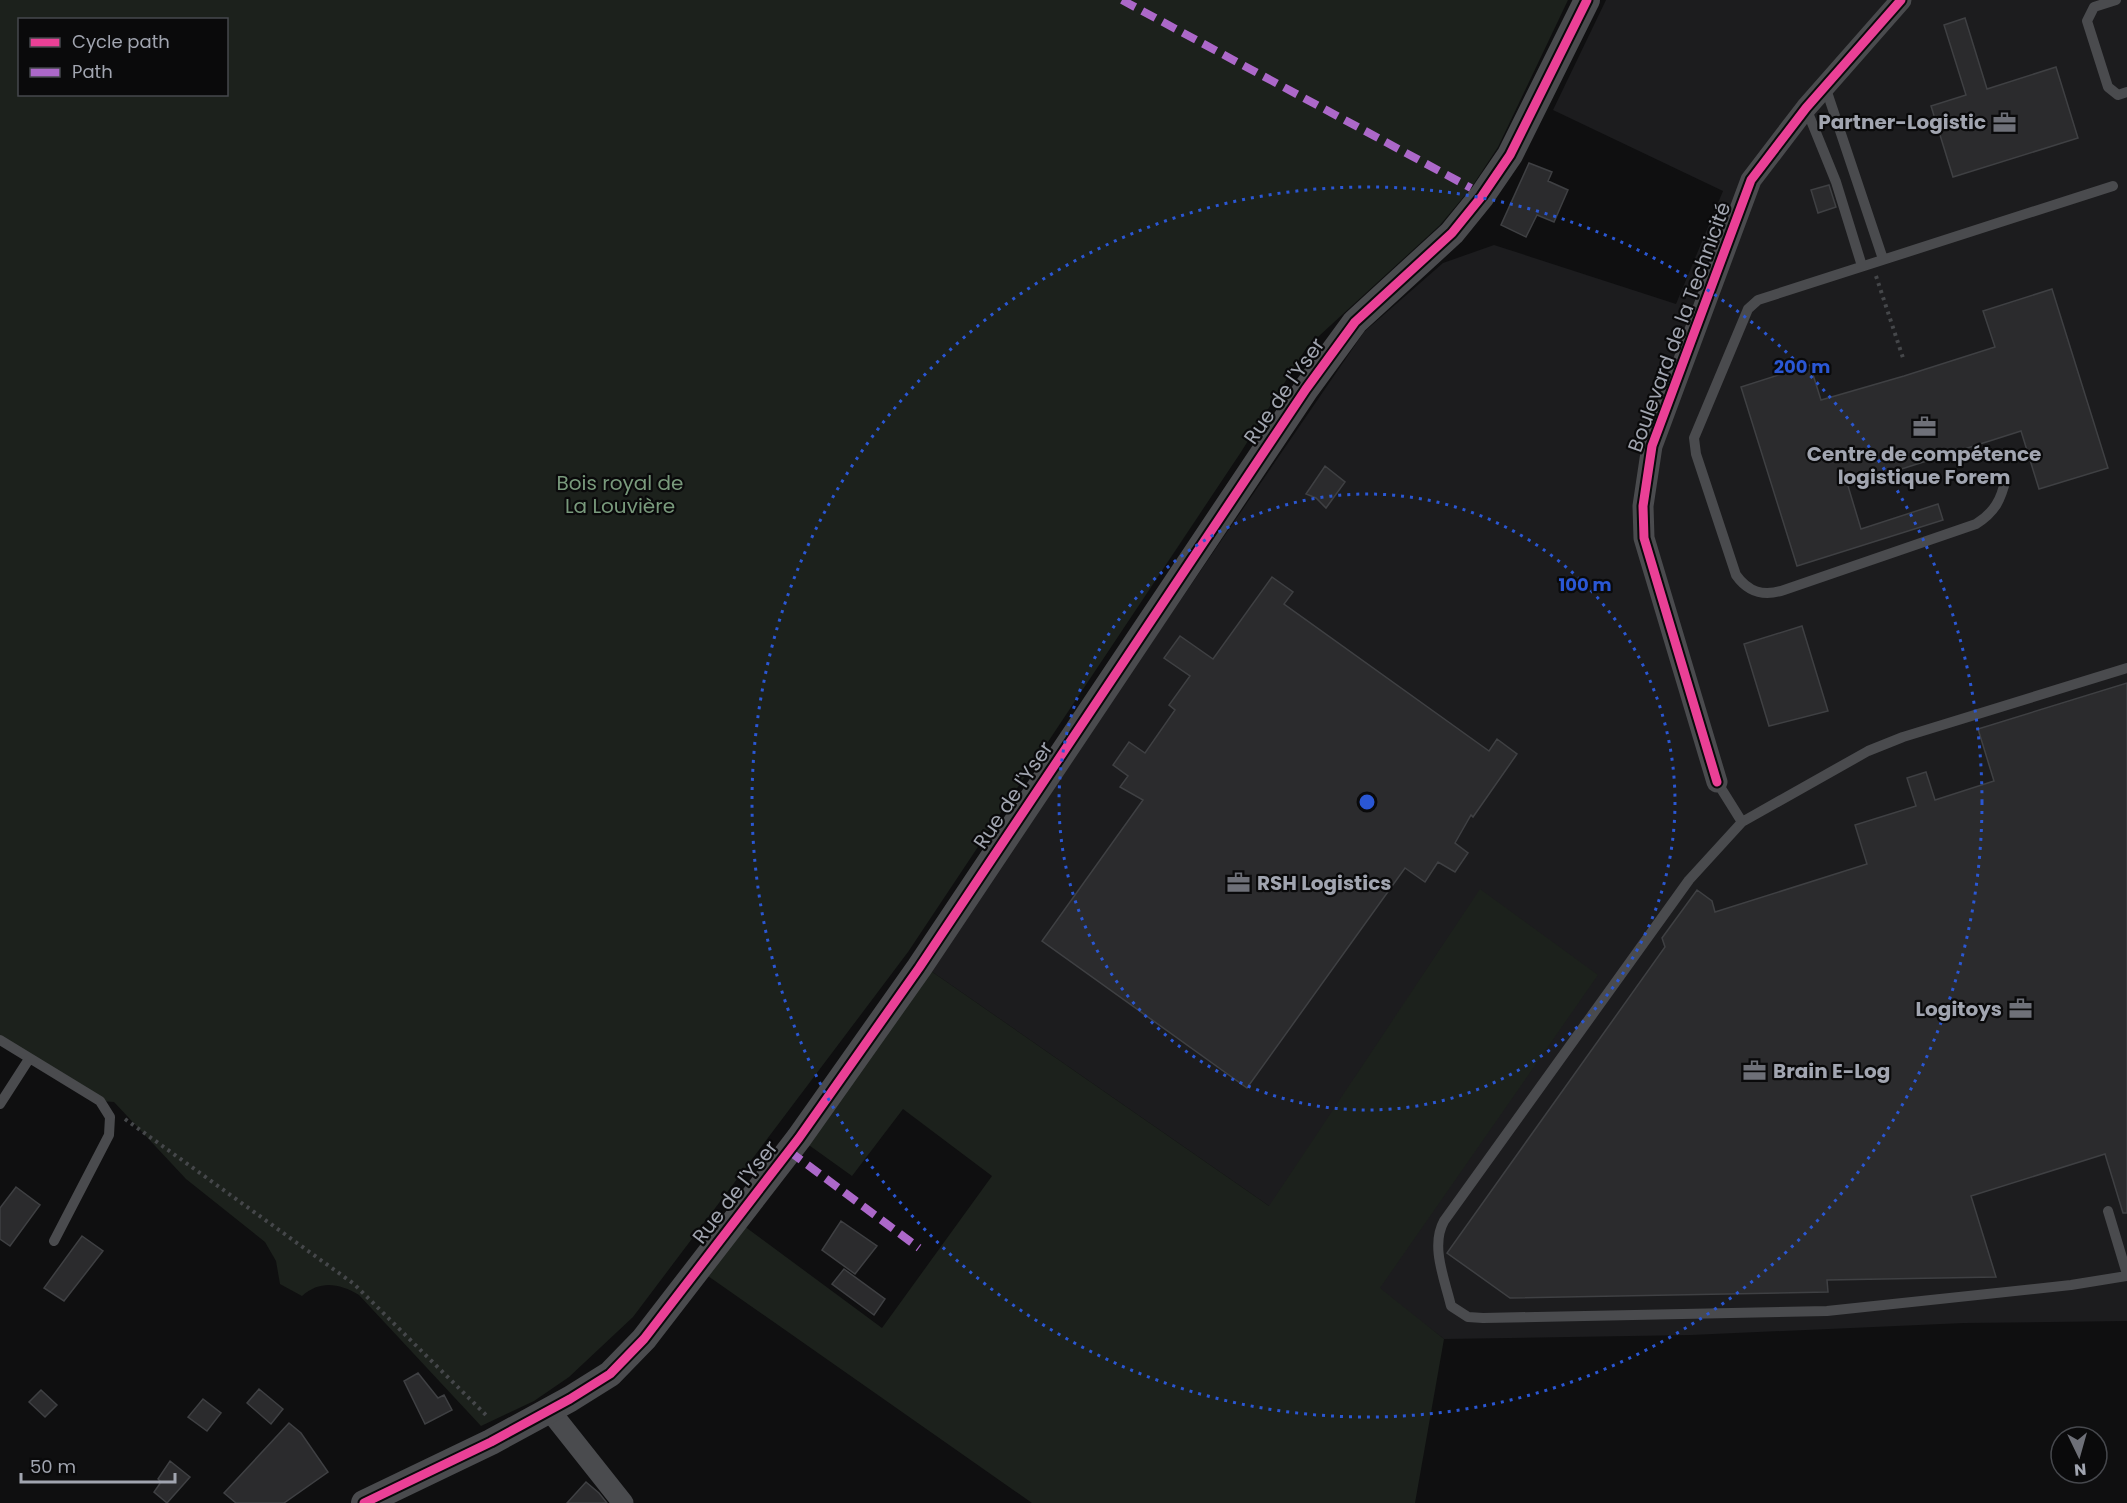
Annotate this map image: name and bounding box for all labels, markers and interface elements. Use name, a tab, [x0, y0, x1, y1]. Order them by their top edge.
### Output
legend	[18, 18, 228, 96]
text: Cycle path	[72, 29, 170, 54]
text: Path	[72, 59, 113, 84]
place label: Partner-Logistic	[1818, 108, 1986, 136]
office icon: Partner-Logistic	[1991, 109, 2017, 135]
street label: Boulevard de la Technicité	[1621, 198, 1737, 456]
street label: Rue de l'Yser	[1237, 332, 1331, 450]
text: 200 m	[1774, 354, 1830, 379]
office icon: Centre de compétence logistique Forem	[1911, 413, 1937, 439]
place label: Centre de compétence logistique Forem	[1807, 440, 2041, 491]
park label: Bois royal de La Louvière	[557, 469, 683, 520]
text: 100 m	[1558, 572, 1612, 597]
street label: Rue de l'Yser	[967, 736, 1059, 854]
centre of rings	[1357, 792, 1377, 812]
place label: RSH Logistics	[1257, 869, 1391, 897]
office icon: RSH Logistics	[1226, 870, 1252, 896]
place label: Logitoys	[1916, 995, 2002, 1023]
office icon: Logitoys	[2007, 996, 2033, 1022]
place label: Brain E-Log	[1773, 1057, 1890, 1085]
office icon: Brain E-Log	[1742, 1058, 1768, 1084]
street label: Rue de l'Yser	[686, 1135, 784, 1249]
north arrow	[2049, 1425, 2109, 1485]
scale bar	[21, 1446, 176, 1484]
text: 50 m	[30, 1454, 76, 1479]
text: N	[2073, 1457, 2087, 1481]

